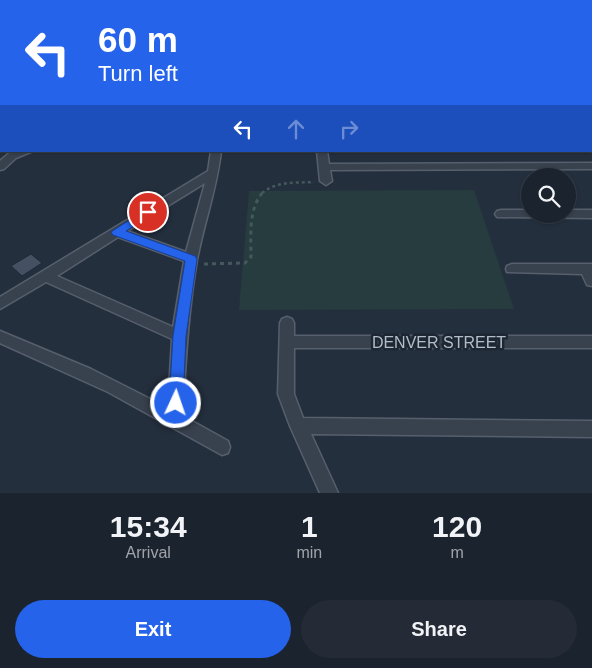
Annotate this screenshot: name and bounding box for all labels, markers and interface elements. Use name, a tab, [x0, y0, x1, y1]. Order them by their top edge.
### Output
icon: left	[15, 20, 80, 85]
text: 60 m	[98, 20, 178, 59]
text: Turn left	[98, 61, 178, 86]
icon: left	[229, 115, 257, 143]
icon: ahead	[282, 115, 310, 143]
icon: right	[335, 115, 363, 143]
map controls	[521, 168, 576, 223]
button: search	[521, 168, 576, 223]
pin	[127, 191, 169, 233]
icon: arrive	[134, 198, 162, 226]
street label: DENVER STREET	[372, 334, 506, 351]
position arrow	[149, 376, 201, 428]
text: 15:34	[110, 510, 187, 543]
text: 1	[301, 510, 318, 543]
text: 120	[432, 510, 482, 543]
text: Arrival	[126, 544, 171, 561]
text: min	[296, 544, 322, 561]
text: m	[450, 544, 464, 561]
button: Exit	[15, 600, 291, 658]
button: Share	[301, 600, 577, 658]

